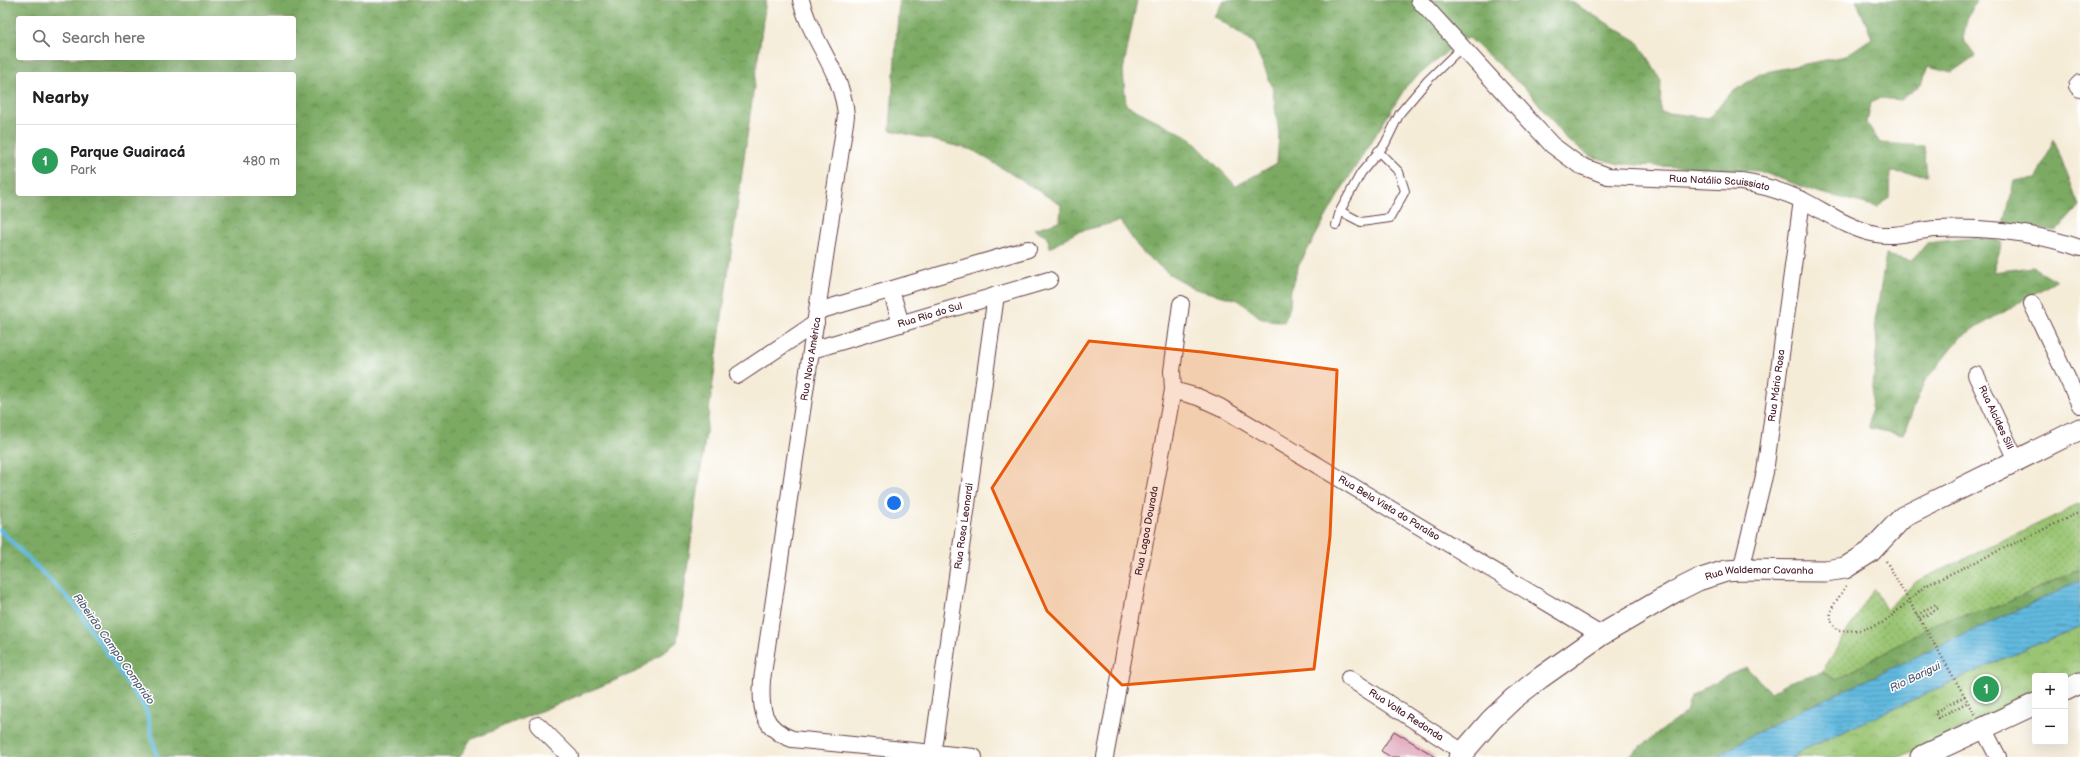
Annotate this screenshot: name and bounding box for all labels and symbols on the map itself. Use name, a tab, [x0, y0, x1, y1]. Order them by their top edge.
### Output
street label: Rua Natálio Scuissiato	[1669, 173, 1771, 194]
street label: Rua Rio do Sul	[896, 300, 964, 330]
street label: Rua Nova América	[798, 316, 824, 402]
street label: Rua Mário Rosa	[1766, 348, 1788, 423]
street label: Rua Alcides Sill	[1976, 384, 2016, 451]
street label: Rua Bela Vista do Paraíso	[1336, 473, 1442, 543]
street label: Rua Rosa Leonardi	[952, 482, 976, 570]
street label: Rua Lagoa Dourada	[1133, 485, 1161, 577]
your location	[884, 493, 904, 513]
street label: Rua Waldemar Cavanha	[1704, 564, 1814, 583]
water label: Ribeirão Campo Comprido	[71, 591, 158, 707]
water label: Rio Barigui	[1888, 659, 1943, 695]
pin: 1	[1973, 674, 1999, 704]
street label: Rua Volta Redonda	[1366, 686, 1446, 744]

